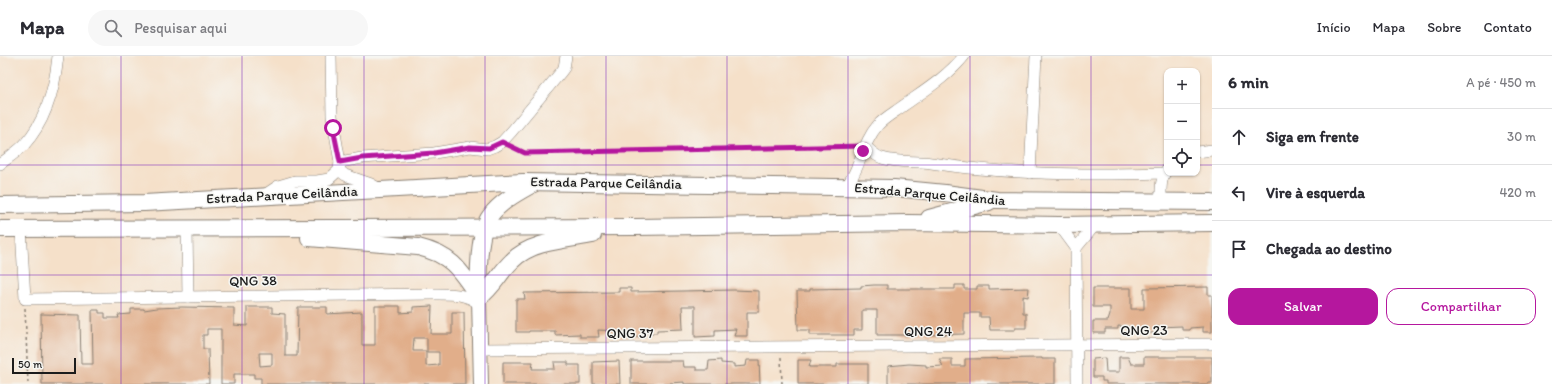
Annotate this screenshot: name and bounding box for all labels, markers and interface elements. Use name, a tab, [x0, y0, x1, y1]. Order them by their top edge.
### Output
search box	[88, 10, 368, 46]
text: Mapa	[20, 16, 64, 39]
icon: search	[102, 17, 124, 39]
text: Pesquisar aqui	[134, 19, 227, 37]
text: Início	[1317, 19, 1351, 36]
text: Mapa	[1373, 19, 1405, 36]
text: Sobre	[1427, 19, 1461, 36]
text: Contato	[1483, 19, 1532, 36]
map controls	[1164, 68, 1200, 176]
button: +	[1164, 68, 1200, 104]
text: 6 min	[1228, 72, 1269, 92]
text: A pé · 450 m	[1466, 75, 1536, 90]
button: −	[1164, 104, 1200, 140]
route start	[324, 119, 342, 137]
icon: ahead	[1228, 126, 1250, 148]
text: Siga em frente	[1266, 128, 1359, 146]
text: 30 m	[1507, 129, 1536, 144]
button: locate	[1164, 140, 1200, 176]
route end	[854, 142, 872, 160]
street label: Estrada Parque Ceilândia	[530, 173, 683, 193]
street label: Estrada Parque Ceilândia	[854, 179, 1007, 209]
icon: left	[1228, 182, 1250, 204]
street label: Estrada Parque Ceilândia	[206, 183, 359, 207]
text: Vire à esquerda	[1266, 184, 1365, 202]
text: 420 m	[1499, 185, 1536, 200]
icon: arrive	[1228, 238, 1250, 260]
text: Chegada ao destino	[1266, 240, 1392, 258]
street label: QNG 38	[229, 272, 277, 290]
button: Salvar	[1228, 288, 1378, 325]
button: Compartilhar	[1386, 288, 1536, 325]
street label: QNG 23	[1120, 322, 1168, 339]
street label: QNG 24	[904, 323, 953, 340]
street label: QNG 37	[607, 325, 654, 342]
scale bar	[12, 356, 76, 375]
text: 50 m	[18, 358, 42, 371]

